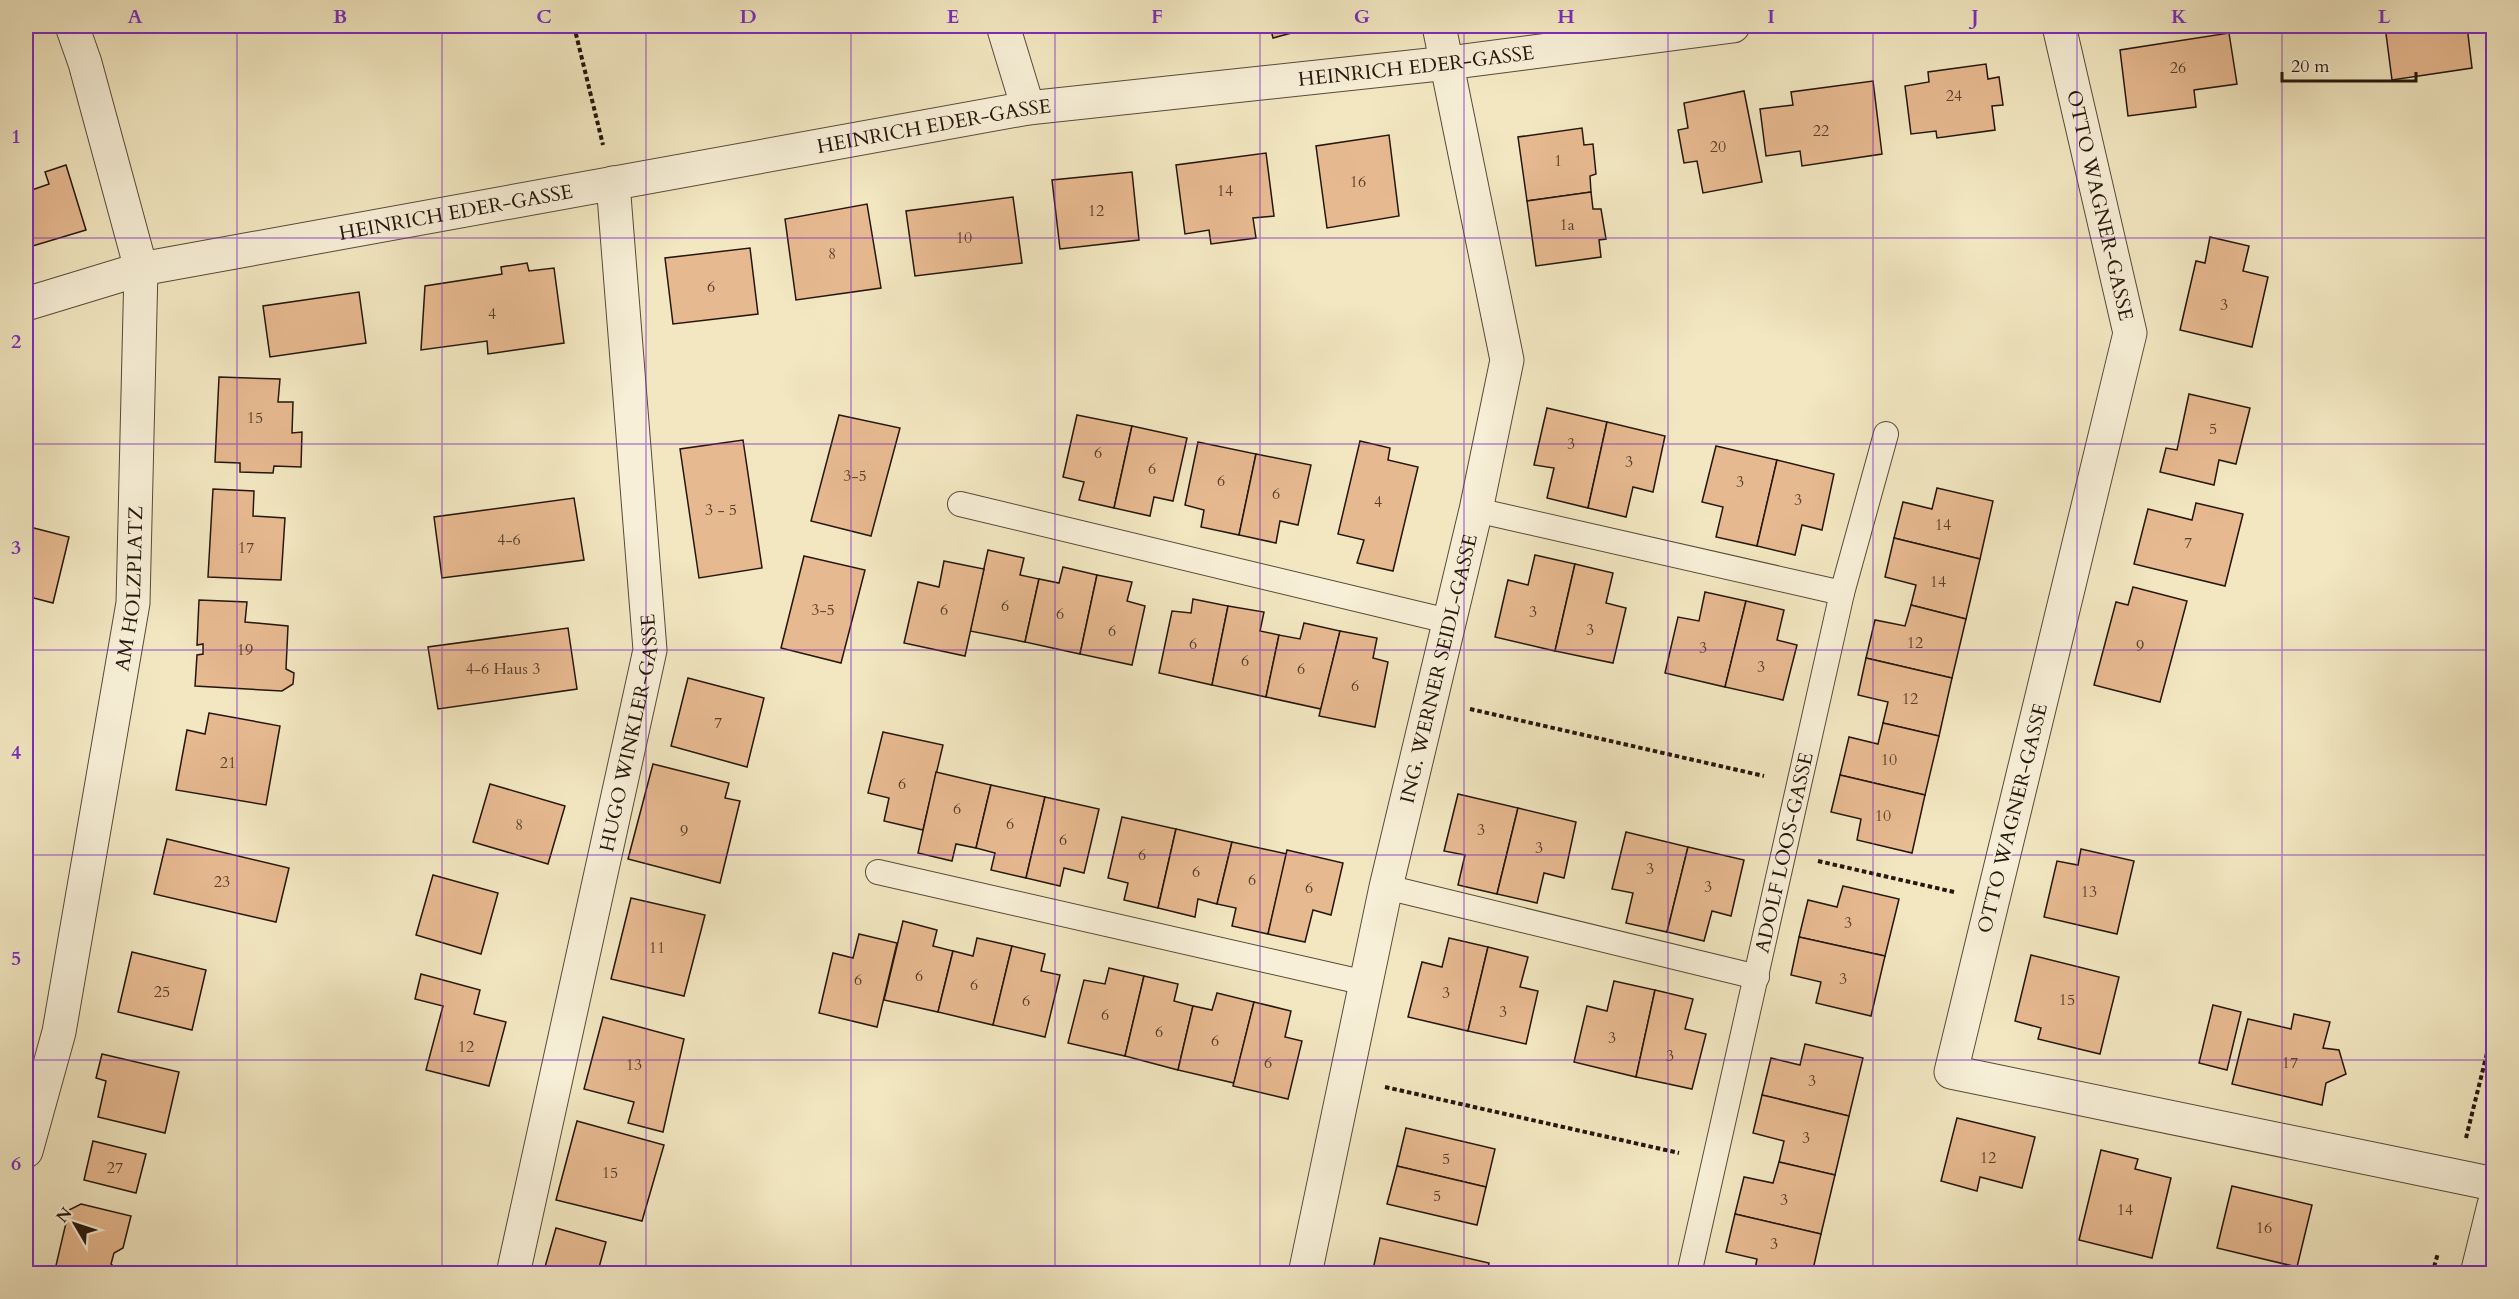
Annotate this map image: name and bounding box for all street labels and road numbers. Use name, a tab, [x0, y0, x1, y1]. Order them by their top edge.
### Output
street label: HEINRICH EDER-GASSE	[1297, 39, 1536, 93]
street label: OTTO WAGNER-GASSE	[2060, 87, 2140, 323]
street label: HEINRICH EDER-GASSE	[815, 93, 1052, 160]
street label: HEINRICH EDER-GASSE	[337, 178, 575, 247]
street label: AM HOLZPLATZ	[108, 506, 149, 673]
street label: ING. WERNER SEIDL-GASSE	[1393, 531, 1484, 806]
street label: HUGO WINKLER-GASSE	[593, 613, 665, 854]
street label: OTTO WAGNER-GASSE	[1971, 700, 2054, 936]
street label: ADOLF LOOS-GASSE	[1749, 750, 1820, 955]

